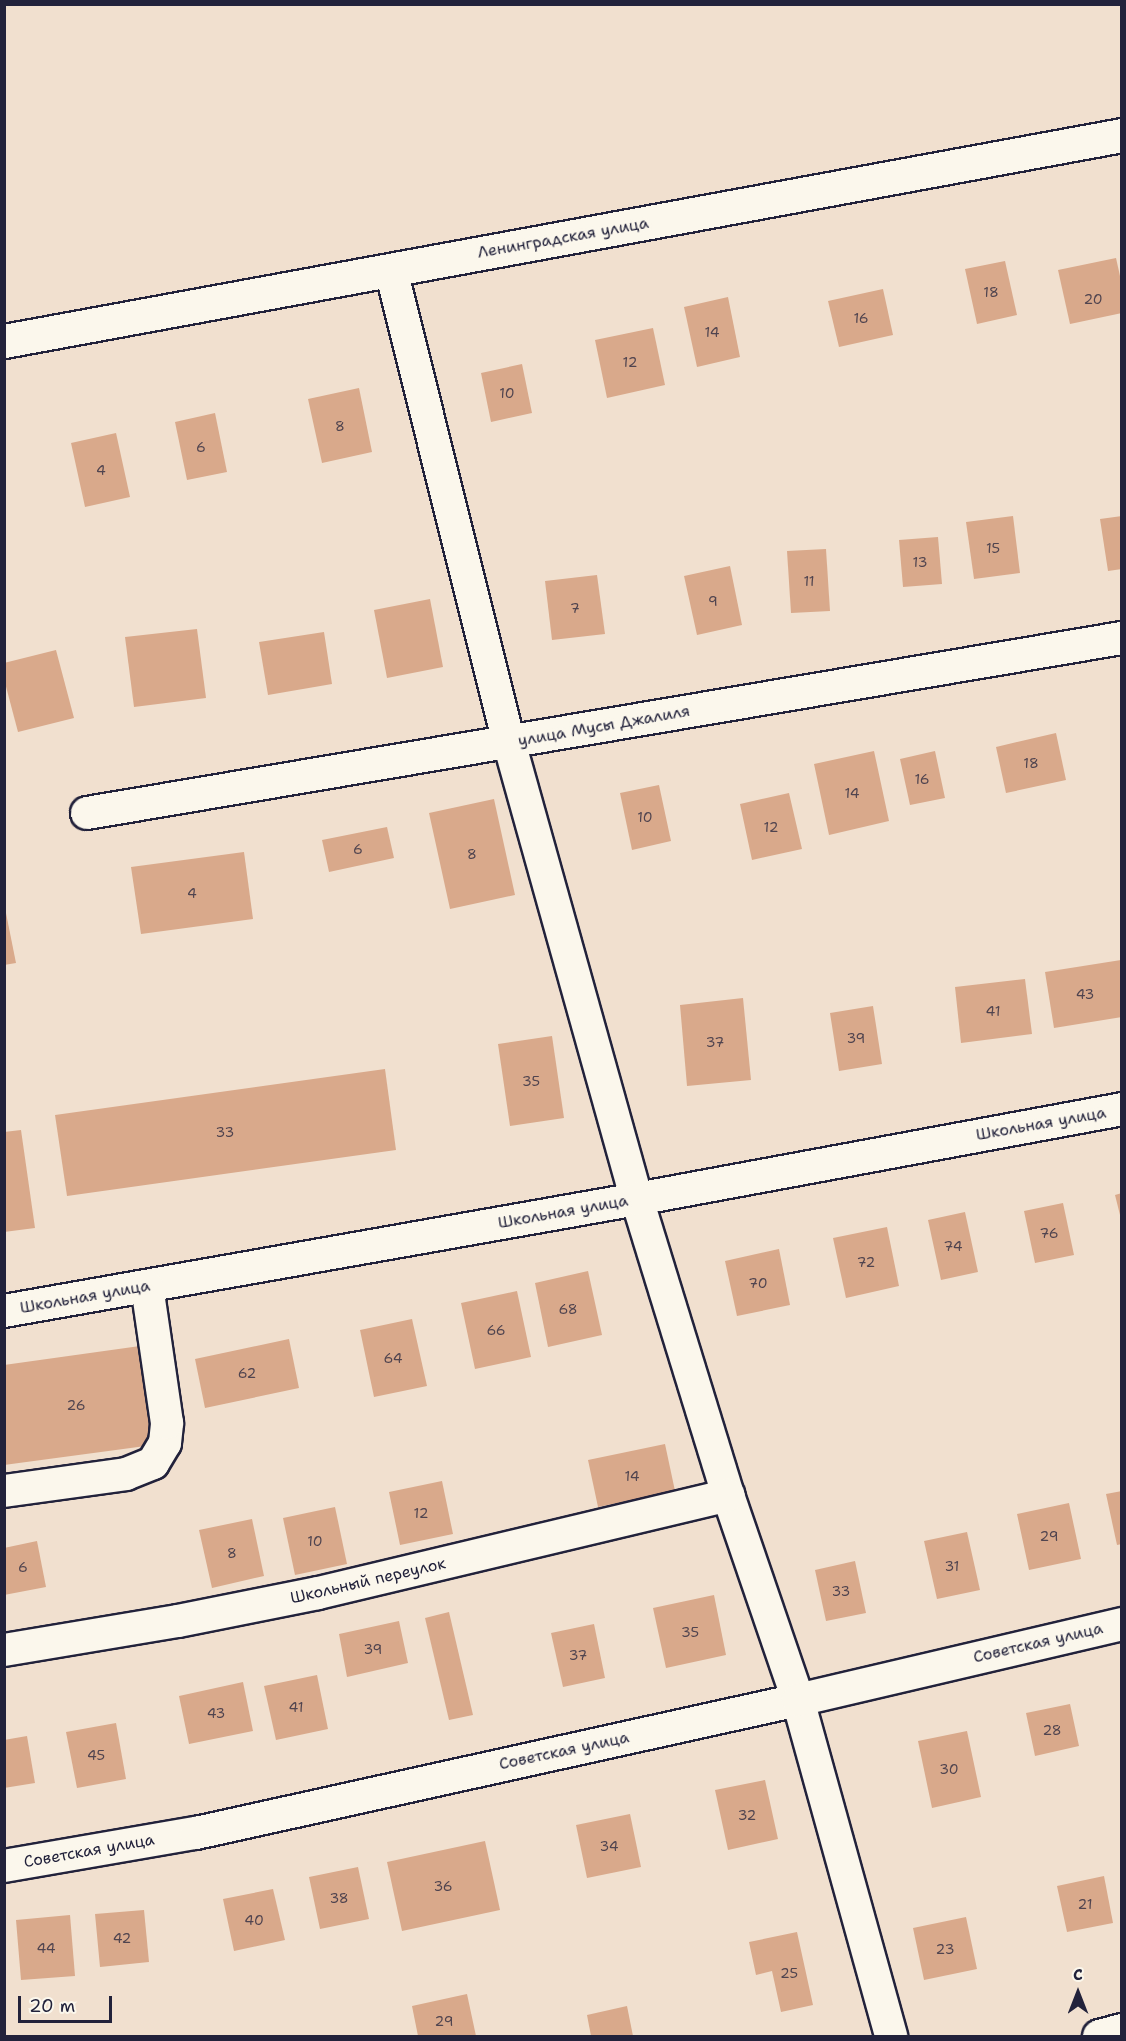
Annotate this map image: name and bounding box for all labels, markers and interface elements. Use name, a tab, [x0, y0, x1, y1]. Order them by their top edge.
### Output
street label: Ленинградская улица	[476, 213, 650, 263]
house number: 18	[983, 284, 999, 300]
house number: 20	[1083, 291, 1103, 307]
house number: 16	[853, 310, 869, 326]
house number: 14	[704, 324, 720, 340]
house number: 12	[623, 354, 637, 370]
house number: 10	[499, 385, 515, 401]
house number: 8	[335, 418, 345, 434]
house number: 6	[196, 439, 206, 455]
house number: 4	[96, 462, 106, 478]
house number: 15	[986, 540, 1000, 556]
house number: 13	[913, 554, 927, 570]
house number: 11	[803, 573, 815, 589]
house number: 9	[708, 593, 718, 609]
house number: 7	[570, 600, 580, 616]
street label: улица Мусы Джалиля	[516, 701, 692, 751]
house number: 18	[1023, 755, 1039, 771]
house number: 16	[914, 771, 930, 787]
house number: 14	[844, 785, 860, 801]
house number: 10	[637, 809, 653, 825]
house number: 12	[764, 819, 778, 835]
house number: 6	[353, 841, 363, 857]
house number: 8	[467, 846, 477, 862]
house number: 4	[187, 885, 197, 901]
house number: 43	[1076, 986, 1094, 1002]
house number: 41	[986, 1003, 1000, 1019]
house number: 39	[847, 1030, 865, 1046]
house number: 37	[706, 1034, 724, 1050]
house number: 35	[522, 1073, 540, 1089]
street label: Школьная улица	[974, 1103, 1108, 1145]
house number: 33	[216, 1124, 234, 1140]
street label: Школьная улица	[496, 1191, 630, 1233]
house number: 76	[1039, 1225, 1059, 1241]
house number: 74	[944, 1238, 962, 1254]
house number: 72	[857, 1254, 875, 1270]
house number: 70	[748, 1275, 768, 1291]
street label: Школьная улица	[18, 1276, 152, 1318]
house number: 68	[558, 1301, 578, 1317]
house number: 66	[486, 1322, 506, 1338]
house number: 64	[383, 1350, 403, 1366]
house number: 62	[238, 1365, 256, 1381]
house number: 26	[67, 1397, 85, 1413]
house number: 14	[624, 1468, 640, 1484]
house number: 12	[414, 1505, 428, 1521]
house number: 29	[1040, 1528, 1058, 1544]
house number: 10	[307, 1533, 323, 1549]
house number: 8	[227, 1545, 237, 1561]
street label: Школьный переулок	[288, 1554, 448, 1608]
house number: 31	[945, 1558, 959, 1574]
house number: 6	[18, 1559, 28, 1575]
house number: 33	[832, 1583, 850, 1599]
street label: Советская улица	[971, 1619, 1105, 1667]
house number: 35	[681, 1624, 699, 1640]
house number: 39	[364, 1641, 382, 1657]
house number: 37	[569, 1647, 587, 1663]
house number: 41	[289, 1699, 303, 1715]
house number: 43	[207, 1705, 225, 1721]
house number: 28	[1042, 1722, 1062, 1738]
street label: Советская улица	[497, 1728, 631, 1774]
house number: 45	[87, 1747, 105, 1763]
house number: 30	[939, 1761, 959, 1777]
house number: 32	[738, 1807, 756, 1823]
street label: Советская улица	[22, 1830, 156, 1872]
house number: 34	[599, 1838, 619, 1854]
house number: 36	[433, 1878, 453, 1894]
house number: 38	[329, 1890, 349, 1906]
house number: 21	[1078, 1896, 1092, 1912]
house number: 40	[244, 1912, 264, 1928]
house number: 42	[113, 1930, 131, 1946]
house number: 44	[36, 1940, 56, 1956]
house number: 23	[936, 1941, 954, 1957]
north arrow	[1048, 1963, 1108, 2023]
text: С	[1073, 1964, 1083, 1985]
house number: 25	[780, 1965, 798, 1981]
scale bar	[21, 1984, 116, 2022]
text: 20 m	[29, 1994, 75, 2018]
house number: 29	[435, 2013, 453, 2029]

